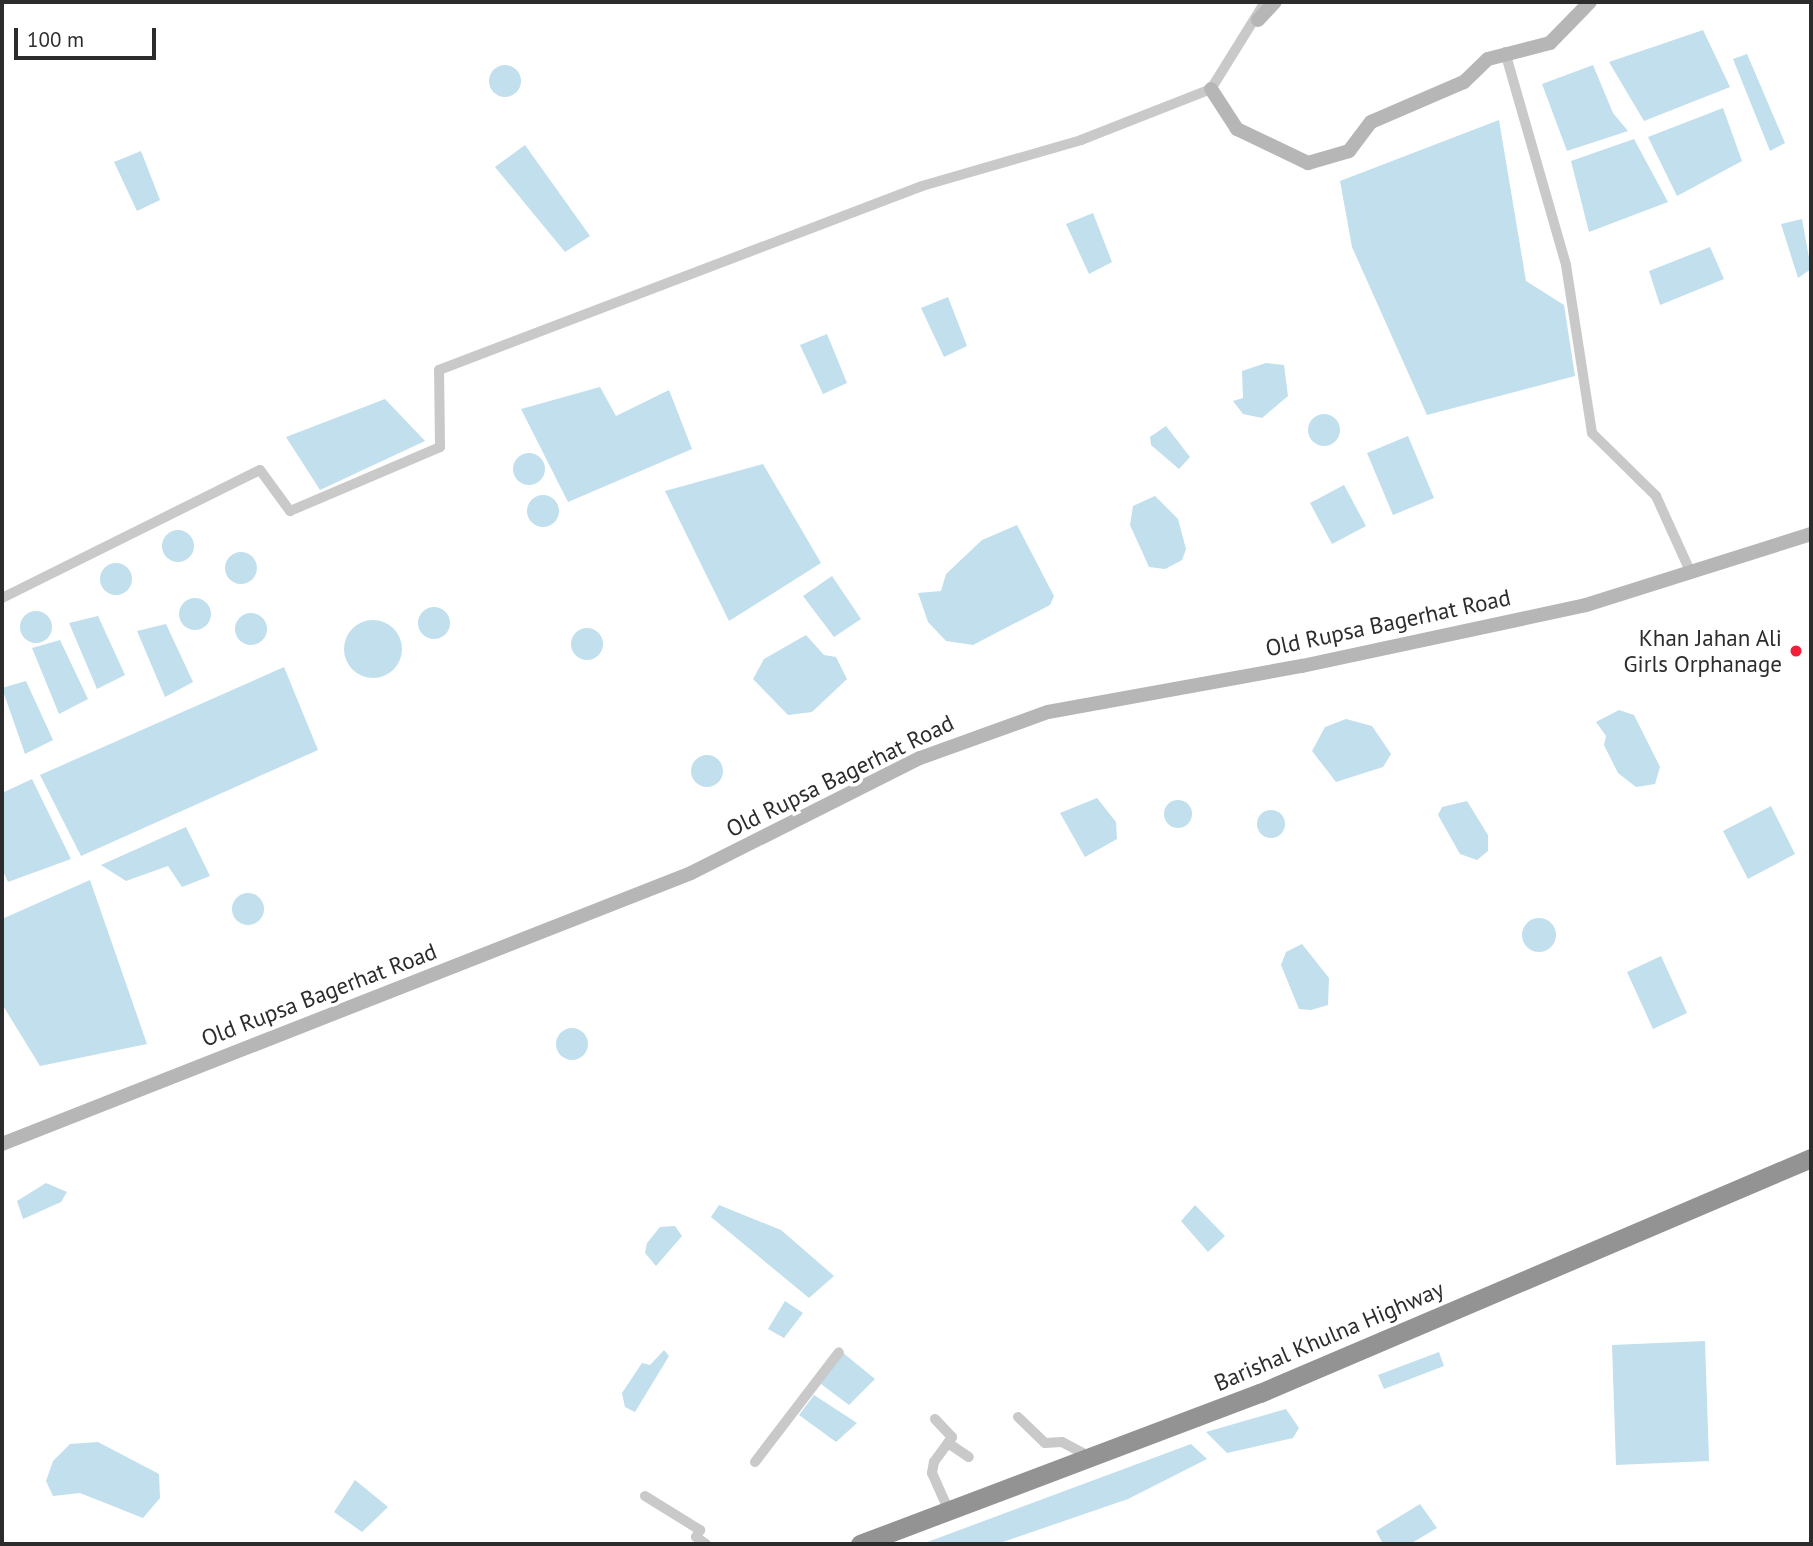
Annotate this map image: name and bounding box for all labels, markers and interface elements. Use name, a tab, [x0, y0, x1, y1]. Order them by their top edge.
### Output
scale bar	[18, 14, 159, 58]
text: 100 m	[27, 26, 84, 53]
street label: Old Rupsa Bagerhat Road	[1263, 584, 1513, 662]
place label: Khan Jahan Ali Girls Orphanage	[1623, 624, 1782, 678]
marker: Khan Jahan Ali Girls Orphanage	[1788, 643, 1804, 659]
street label: Old Rupsa Bagerhat Road	[722, 709, 958, 843]
street label: Old Rupsa Bagerhat Road	[197, 937, 441, 1053]
street label: Barishal Khulna Highway	[1210, 1275, 1448, 1397]

